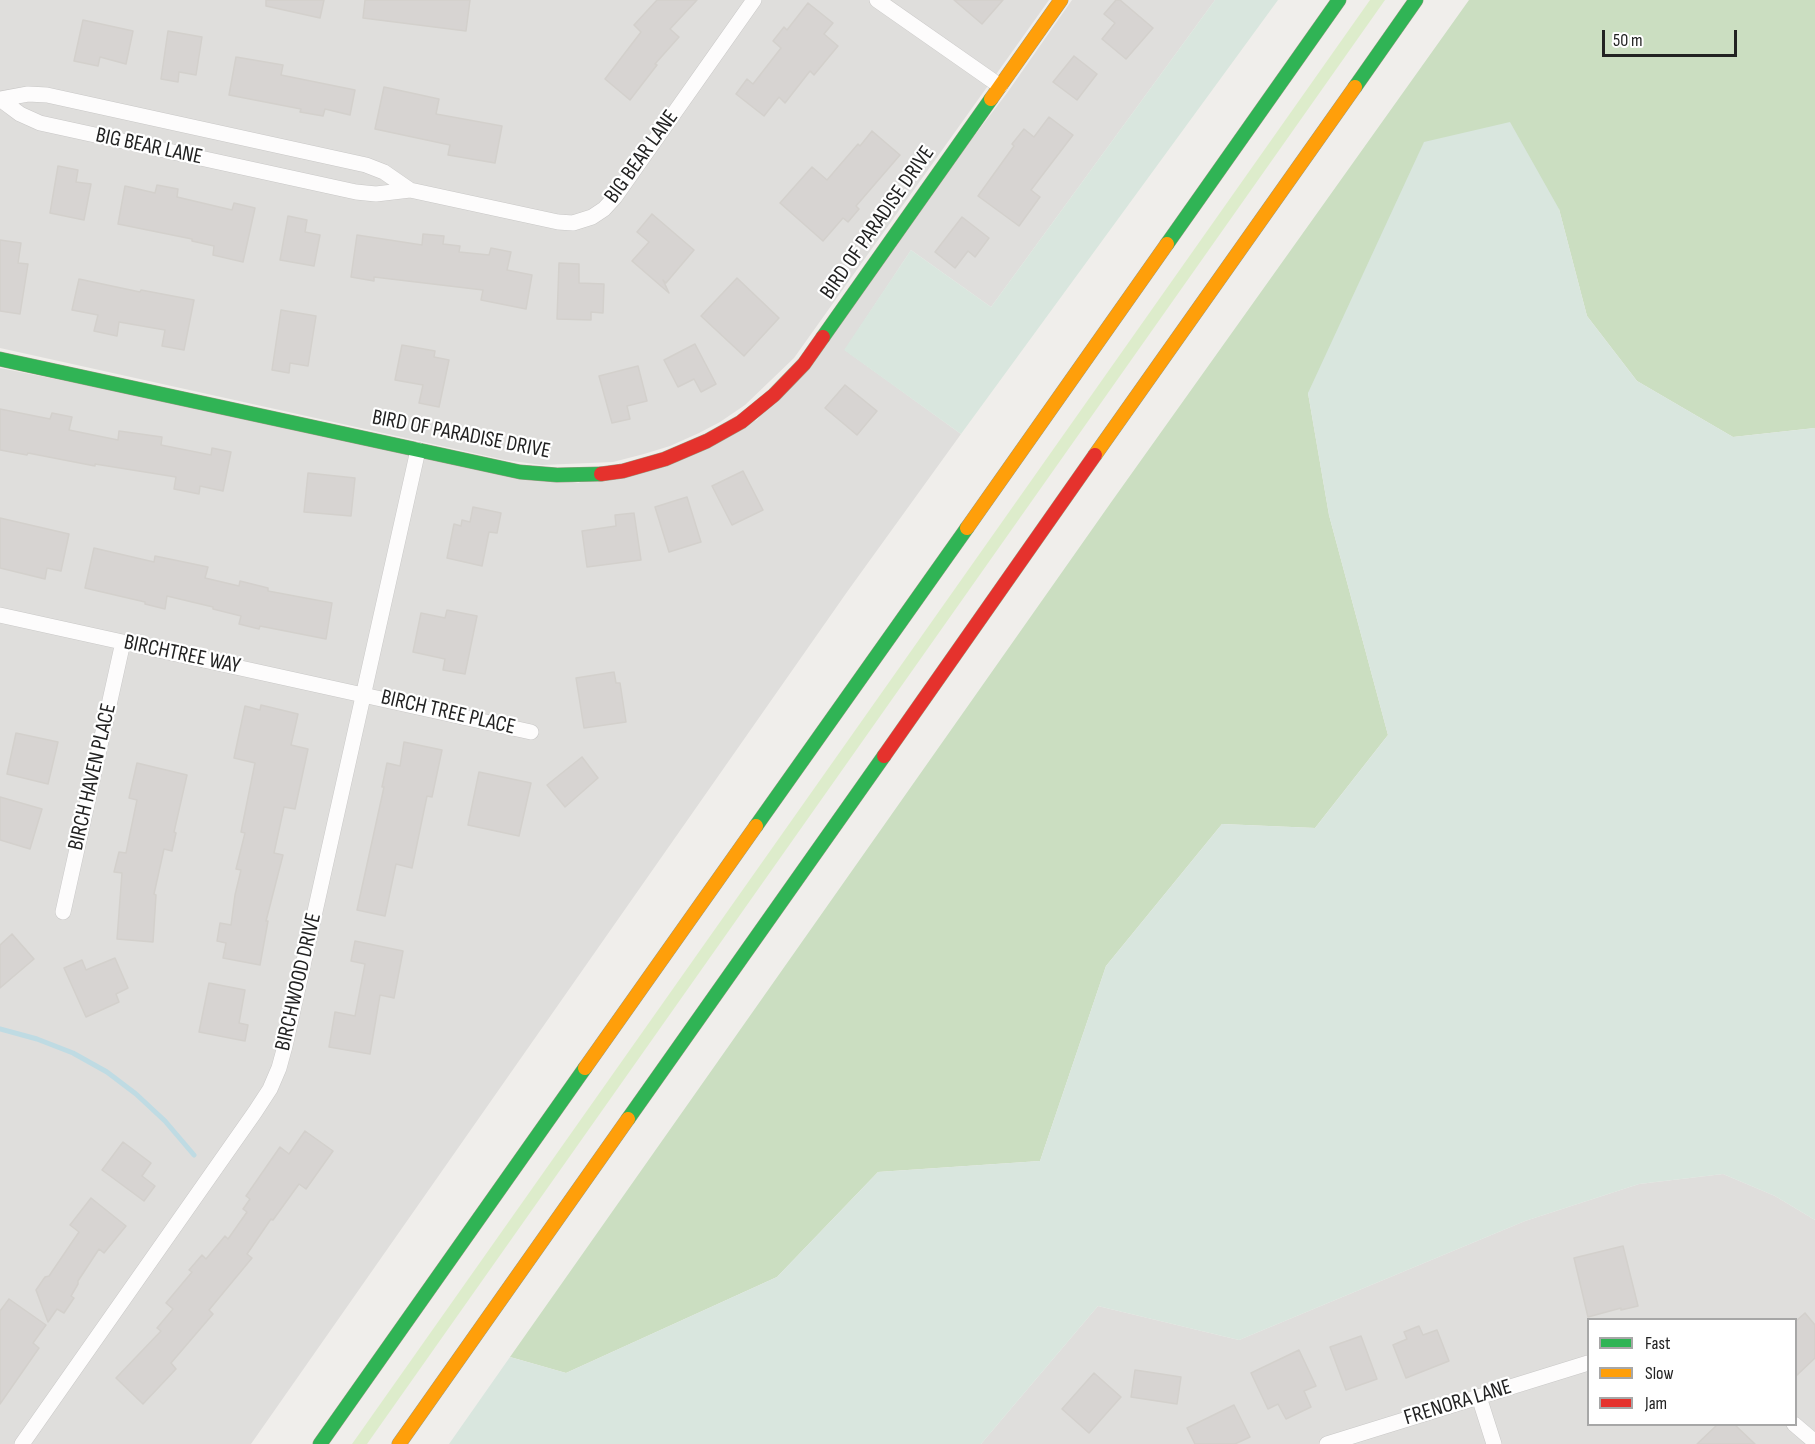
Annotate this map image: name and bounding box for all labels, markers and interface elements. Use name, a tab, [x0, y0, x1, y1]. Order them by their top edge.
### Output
scale bar	[1605, 18, 1740, 56]
text: 50 m	[1613, 30, 1643, 51]
street label: BIG BEAR LANE	[599, 105, 685, 209]
street label: BIG BEAR LANE	[93, 123, 205, 171]
street label: BIRD OF PARADISE DRIVE	[815, 141, 941, 305]
street label: BIRD OF PARADISE DRIVE	[370, 405, 552, 465]
street label: BIRCHTREE WAY	[121, 630, 243, 680]
street label: BIRCH TREE PLACE	[378, 685, 518, 741]
street label: BIRCH HAVEN PLACE	[63, 701, 123, 853]
street label: BIRCHWOOD DRIVE	[270, 910, 328, 1054]
legend	[1587, 1318, 1797, 1426]
text: Fast	[1645, 1333, 1670, 1354]
text: Slow	[1645, 1363, 1674, 1384]
street label: FRENORA LANE	[1401, 1374, 1515, 1432]
text: Jam	[1645, 1393, 1667, 1414]

